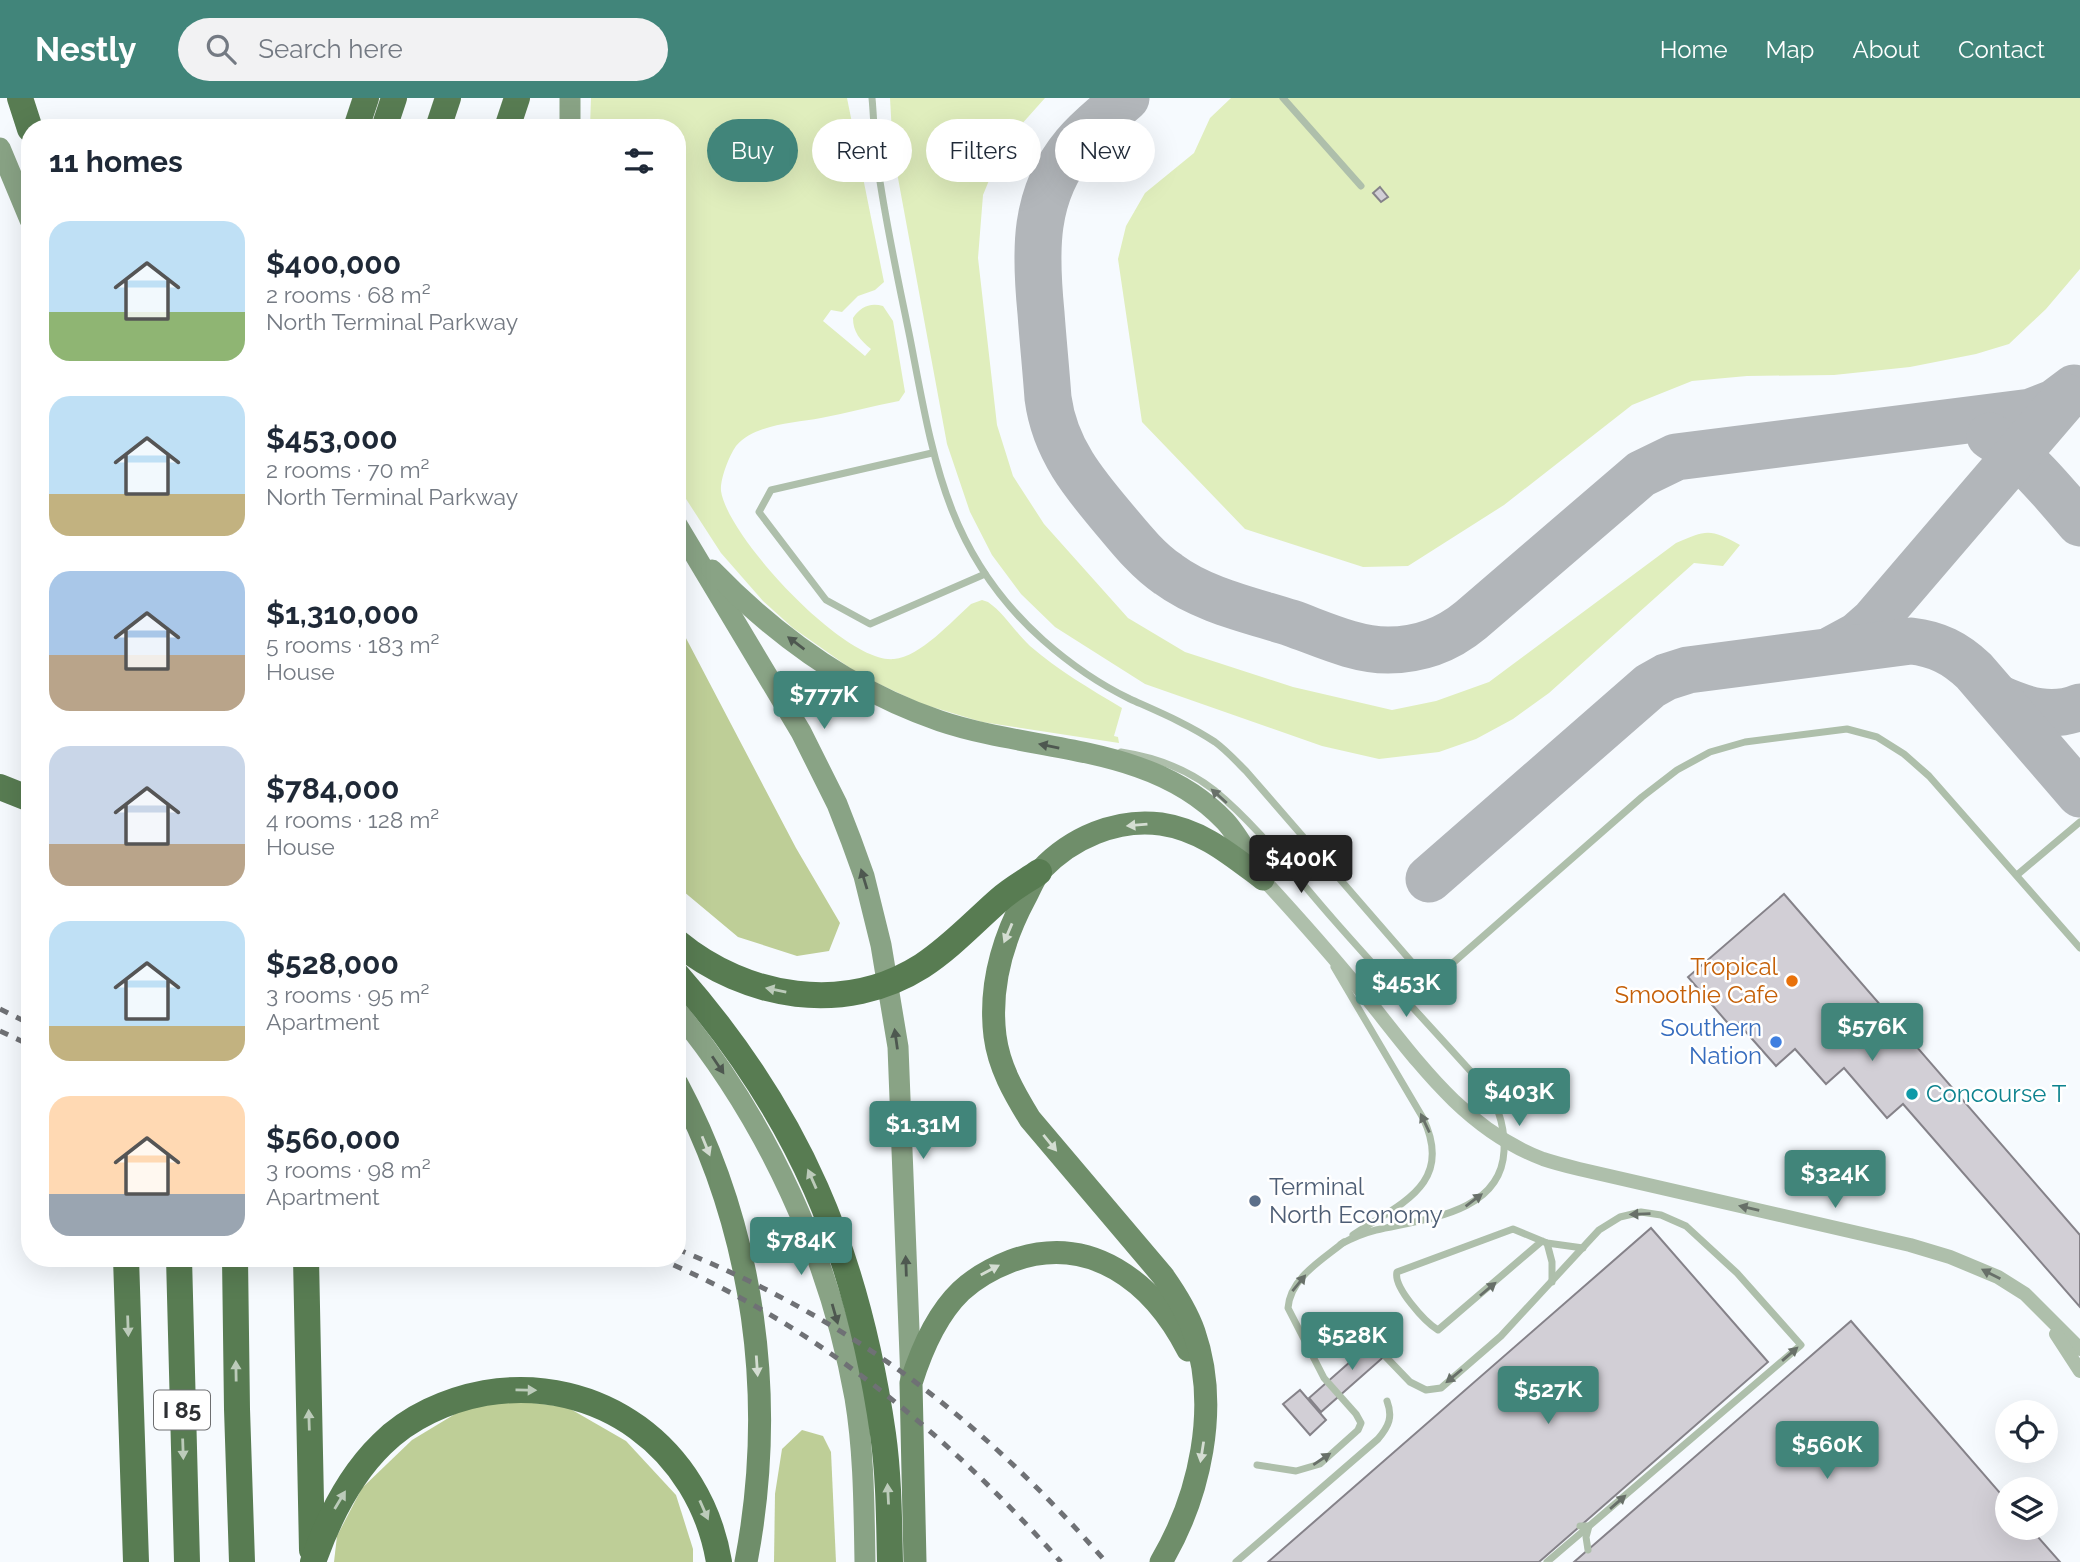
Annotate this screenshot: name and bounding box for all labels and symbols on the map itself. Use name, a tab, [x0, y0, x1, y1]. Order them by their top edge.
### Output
one-way arrow	[787, 637, 805, 651]
pin: $777K	[775, 672, 873, 731]
one-way arrow	[1038, 741, 1060, 752]
one-way arrow	[1211, 789, 1228, 804]
one-way arrow	[1126, 820, 1148, 831]
pin: $400K	[1252, 836, 1350, 895]
one-way arrow	[859, 868, 869, 889]
one-way arrow	[1003, 923, 1014, 944]
place label: Tropical Smoothie Cafe	[1614, 952, 1778, 1009]
pin: $453K	[1357, 960, 1455, 1019]
marker: Tropical Smoothie Cafe	[1784, 973, 1800, 989]
one-way arrow	[765, 985, 787, 996]
pin: $576K	[1823, 1004, 1921, 1063]
place label: Southern Nation	[1660, 1013, 1762, 1070]
one-way arrow	[891, 1028, 902, 1050]
marker: Southern Nation	[1768, 1034, 1784, 1050]
one-way arrow	[711, 1056, 725, 1074]
pin: $403K	[1470, 1068, 1568, 1128]
place label: Concourse T	[1926, 1079, 2067, 1108]
marker: Concourse T	[1904, 1086, 1920, 1102]
pin: $1.31M	[866, 1102, 980, 1161]
one-way arrow	[1419, 1113, 1430, 1133]
one-way arrow	[701, 1135, 712, 1156]
one-way arrow	[1042, 1135, 1057, 1152]
pin: $324K	[1786, 1150, 1884, 1210]
one-way arrow	[806, 1169, 818, 1189]
place label: Terminal North Economy	[1269, 1172, 1443, 1229]
one-way arrow	[1465, 1192, 1483, 1207]
marker: Terminal North Economy	[1247, 1193, 1263, 1209]
one-way arrow	[1738, 1202, 1760, 1213]
one-way arrow	[1629, 1209, 1651, 1220]
pin: $784K	[752, 1218, 850, 1277]
one-way arrow	[901, 1255, 912, 1277]
one-way arrow	[980, 1265, 1000, 1276]
one-way arrow	[1981, 1268, 2001, 1279]
one-way arrow	[1291, 1275, 1306, 1293]
one-way arrow	[1479, 1281, 1497, 1297]
one-way arrow	[831, 1304, 841, 1325]
pin: $528K	[1303, 1312, 1401, 1372]
one-way arrow	[123, 1316, 134, 1338]
one-way arrow	[1782, 1347, 1799, 1362]
one-way arrow	[752, 1355, 763, 1377]
one-way arrow	[230, 1360, 242, 1382]
pin: $527K	[1499, 1366, 1597, 1426]
one-way arrow	[1445, 1368, 1462, 1383]
one-way arrow	[515, 1384, 537, 1396]
road number: I 85	[154, 1390, 210, 1429]
one-way arrow	[303, 1409, 314, 1431]
pin: $560K	[1778, 1422, 1876, 1481]
one-way arrow	[178, 1438, 189, 1460]
one-way arrow	[1196, 1441, 1207, 1463]
one-way arrow	[1312, 1453, 1332, 1466]
one-way arrow	[882, 1483, 893, 1505]
one-way arrow	[334, 1490, 347, 1509]
one-way arrow	[1609, 1495, 1626, 1510]
one-way arrow	[698, 1500, 709, 1521]

